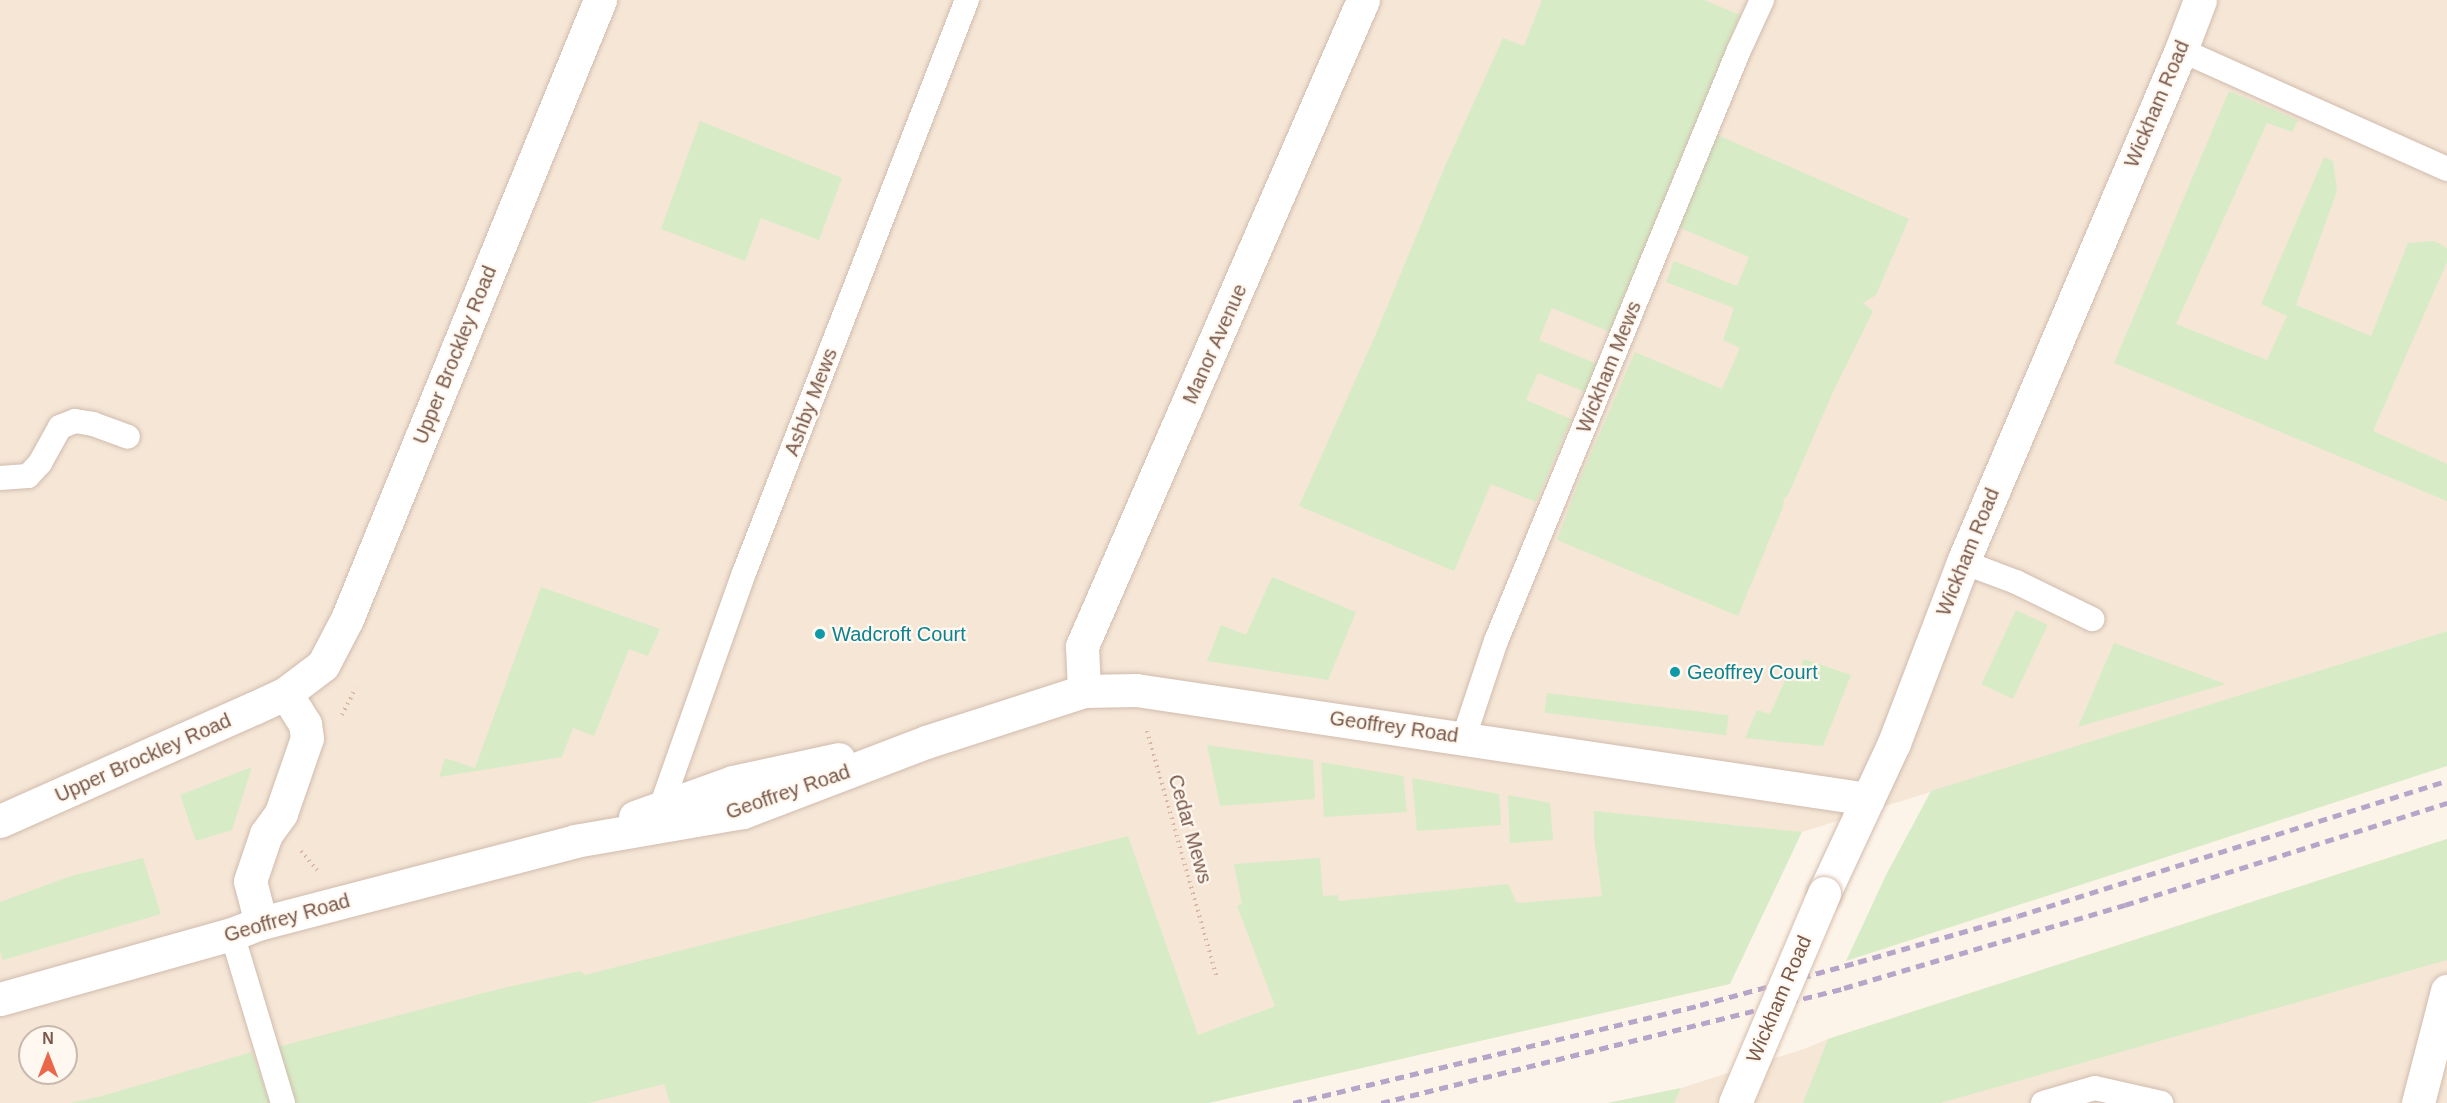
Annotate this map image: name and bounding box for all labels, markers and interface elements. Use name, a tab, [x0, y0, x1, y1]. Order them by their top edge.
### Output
street label: Wickham Road	[2119, 37, 2195, 171]
street label: Upper Brockley Road	[408, 262, 502, 448]
street label: Manor Avenue	[1178, 280, 1252, 408]
street label: Wickham Mews	[1572, 298, 1646, 436]
street label: Ashby Mews	[779, 345, 843, 459]
street label: Wickham Road	[1931, 485, 2005, 619]
place label: Wadcroft Court	[832, 622, 966, 646]
marker: Wadcroft Court	[813, 627, 827, 641]
place label: Geoffrey Court	[1687, 660, 1818, 684]
marker: Geoffrey Court	[1668, 665, 1682, 679]
street label: Geoffrey Road	[1328, 706, 1460, 748]
street label: Upper Brockley Road	[51, 708, 235, 808]
street label: Geoffrey Road	[723, 760, 853, 824]
street label: Cedar Mews	[1163, 772, 1217, 886]
street label: Geoffrey Road	[221, 889, 353, 947]
street label: Wickham Road	[1741, 932, 1817, 1066]
north arrow	[18, 1025, 78, 1085]
text: N	[42, 1030, 54, 1047]

